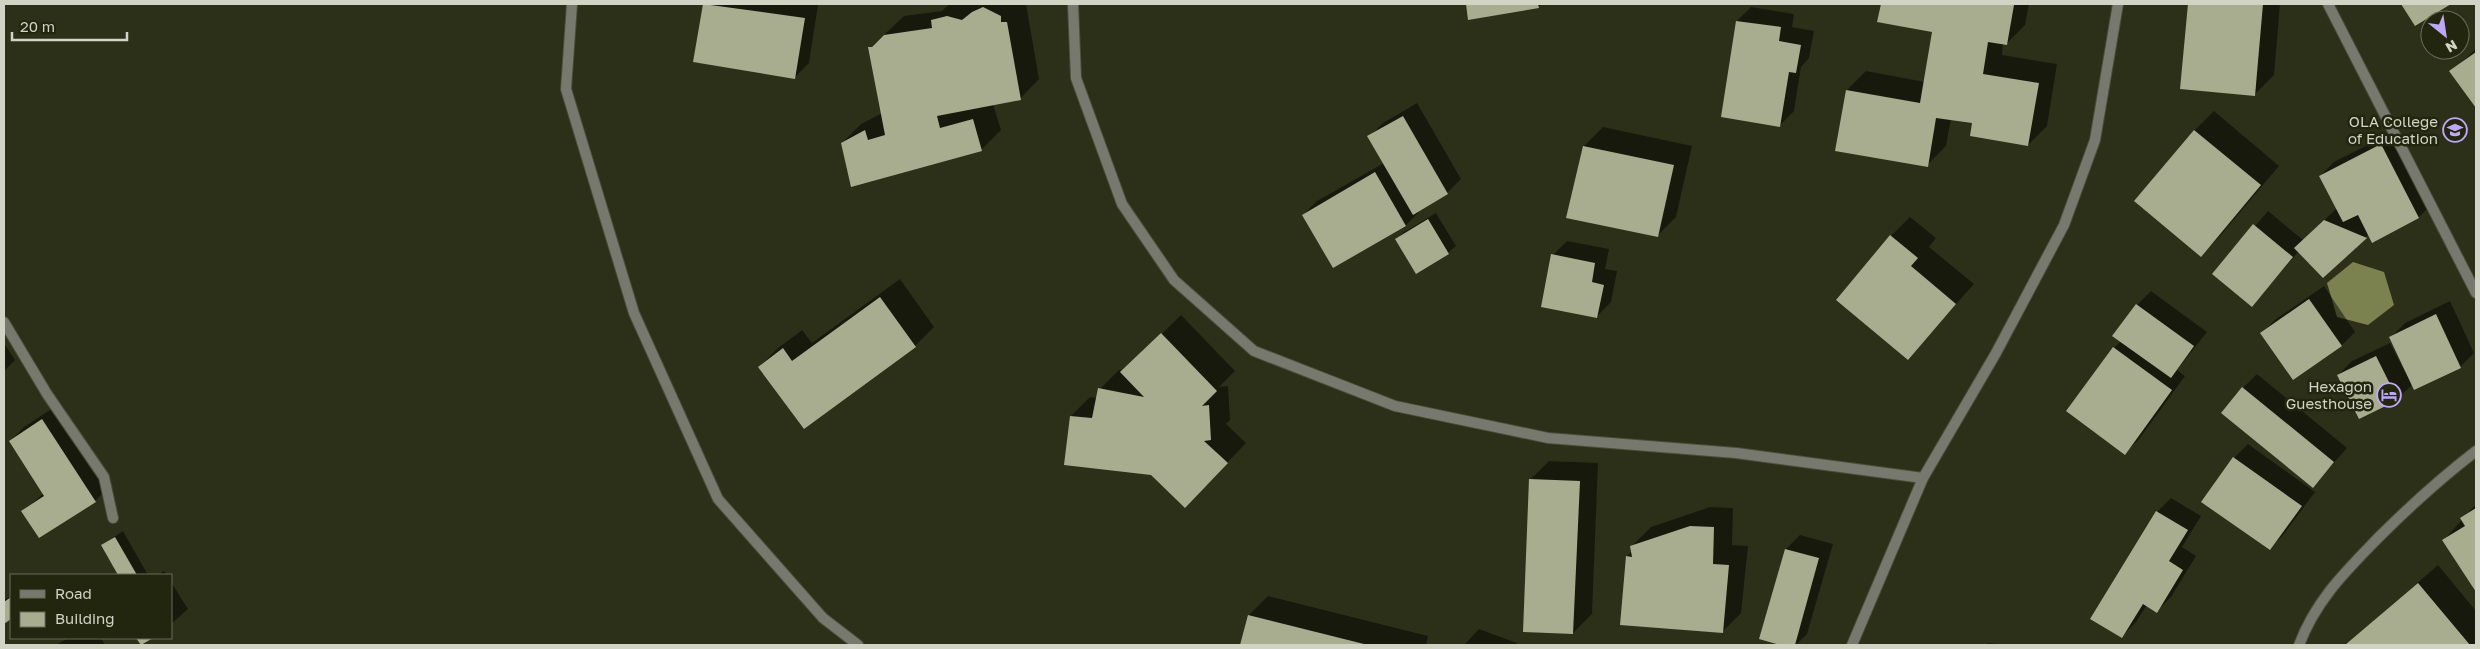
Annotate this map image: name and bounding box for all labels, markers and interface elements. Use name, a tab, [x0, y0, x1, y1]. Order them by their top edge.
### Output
scale bar	[12, 10, 128, 42]
north arrow	[2420, 10, 2470, 60]
text: 20 m	[20, 17, 55, 35]
text: N	[2443, 37, 2461, 57]
place label: OLA College of Education	[2348, 112, 2438, 147]
school or university icon: OLA College of Education	[2442, 117, 2468, 143]
place label: Hexagon Guesthouse	[2286, 377, 2372, 412]
hotel icon: Hexagon Guesthouse	[2376, 382, 2402, 408]
legend	[10, 574, 172, 639]
text: Road	[55, 584, 92, 602]
text: Building	[55, 609, 115, 627]

